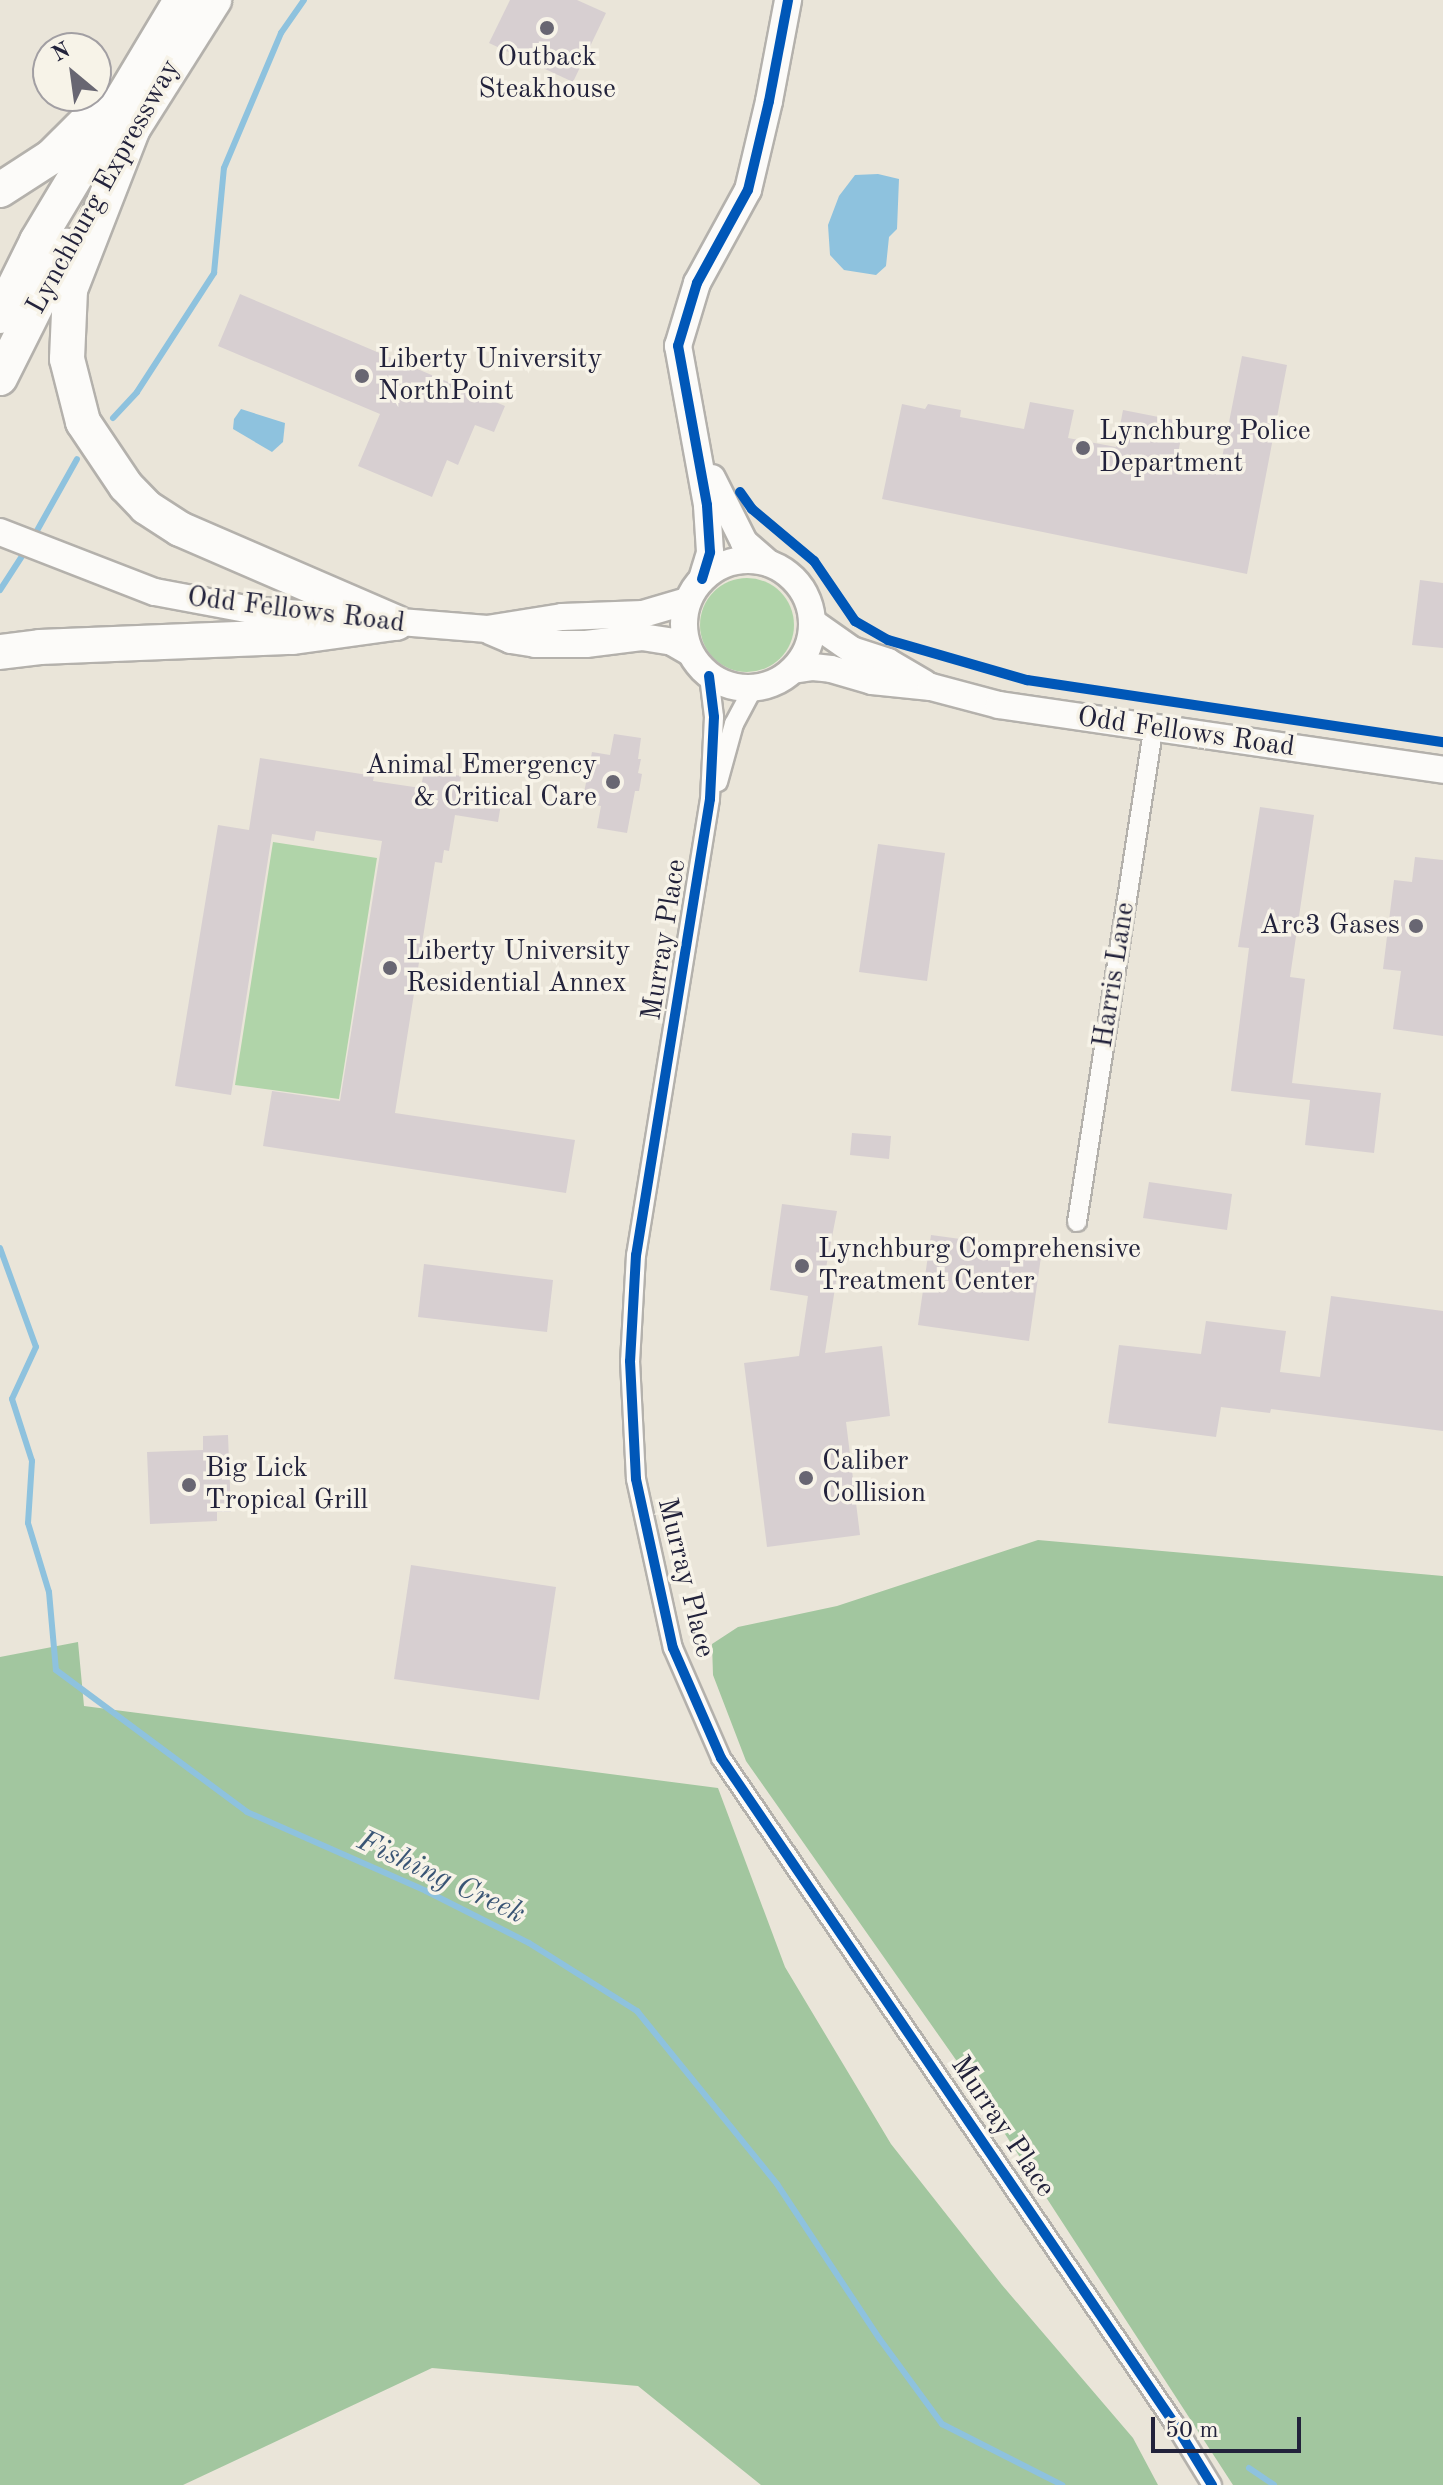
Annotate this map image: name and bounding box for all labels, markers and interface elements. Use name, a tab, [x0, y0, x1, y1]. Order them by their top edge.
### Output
marker: Outback Steakhouse	[538, 19, 556, 37]
north arrow	[32, 32, 112, 112]
text: N	[49, 39, 74, 66]
place label: Outback Steakhouse	[478, 41, 616, 107]
street label: Lynchburg Expressway	[20, 54, 188, 320]
place label: Liberty University NorthPoint	[378, 343, 602, 409]
marker: Liberty University NorthPoint	[353, 367, 371, 385]
place label: Lynchburg Police Department	[1099, 415, 1311, 481]
marker: Lynchburg Police Department	[1074, 439, 1092, 457]
street label: Odd Fellows Road	[185, 581, 407, 641]
street label: Odd Fellows Road	[1075, 701, 1297, 765]
place label: Animal Emergency & Critical Care	[365, 749, 597, 815]
marker: Animal Emergency & Critical Care	[604, 773, 622, 791]
street label: Murray Place	[636, 857, 694, 1023]
street label: Harris Lane	[1087, 900, 1143, 1050]
place label: Arc3 Gases	[1260, 909, 1400, 943]
marker: Arc3 Gases	[1407, 917, 1425, 935]
place label: Liberty University Residential Annex	[406, 935, 630, 1001]
marker: Liberty University Residential Annex	[381, 959, 399, 977]
place label: Lynchburg Comprehensive Treatment Center	[818, 1233, 1141, 1299]
marker: Lynchburg Comprehensive Treatment Center	[793, 1257, 811, 1275]
place label: Caliber Collision	[822, 1445, 926, 1511]
place label: Big Lick Tropical Grill	[205, 1452, 368, 1518]
marker: Caliber Collision	[797, 1469, 815, 1487]
marker: Big Lick Tropical Grill	[180, 1476, 198, 1494]
street label: Murray Place	[649, 1495, 721, 1661]
water label: Fishing Creek	[352, 1824, 530, 1932]
street label: Murray Place	[943, 2050, 1061, 2204]
scale bar	[1155, 2401, 1305, 2451]
text: 50 m	[1165, 2419, 1219, 2443]

